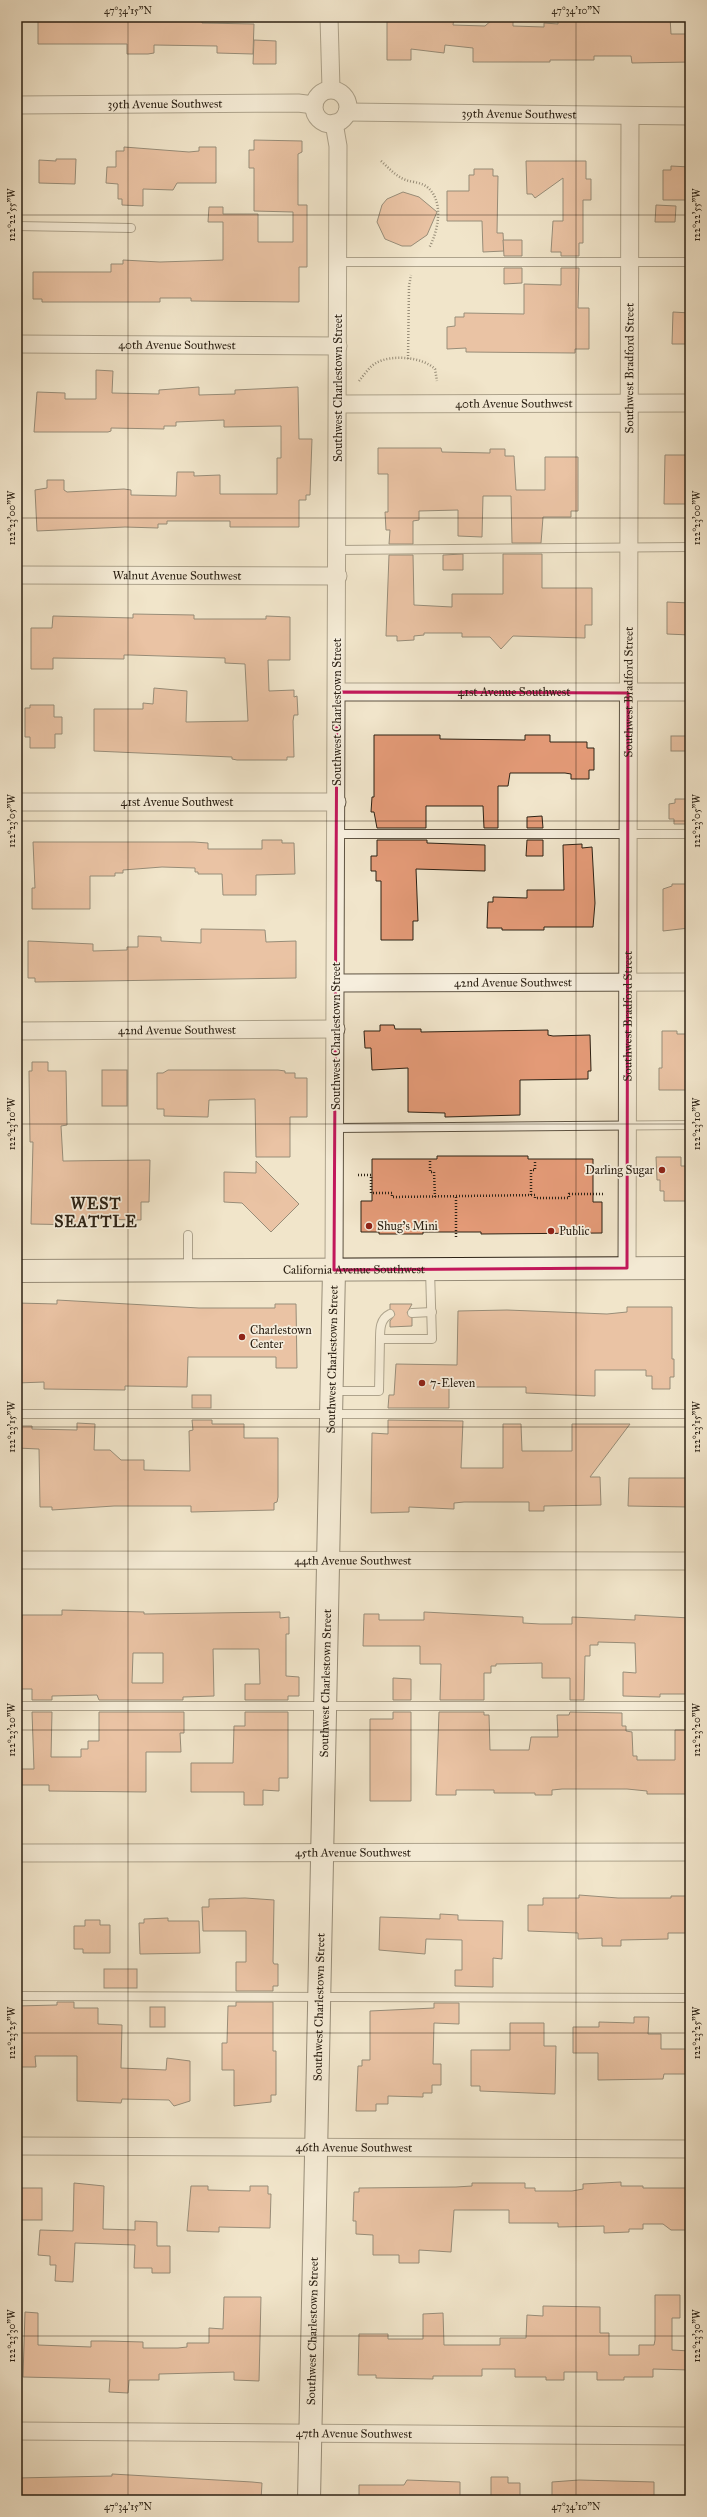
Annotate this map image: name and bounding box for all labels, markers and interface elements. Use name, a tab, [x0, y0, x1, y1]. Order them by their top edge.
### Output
text: 47°34'15"N	[104, 5, 152, 17]
text: 47°34'10"N	[551, 5, 601, 17]
street label: 39th Avenue Southwest	[107, 97, 223, 111]
street label: 39th Avenue Southwest	[461, 106, 577, 122]
text: 122°22'55"W	[6, 188, 18, 242]
text: 122°22'55"W	[691, 188, 703, 242]
street label: Southwest Bradford Street	[622, 302, 637, 433]
street label: Southwest Charlestown Street	[331, 313, 345, 462]
street label: 40th Avenue Southwest	[118, 338, 237, 352]
street label: 40th Avenue Southwest	[455, 396, 574, 411]
text: 122°23'00"W	[6, 490, 18, 545]
text: 122°23'00"W	[691, 490, 703, 545]
street label: Walnut Avenue Southwest	[112, 568, 242, 583]
street label: Southwest Bradford Street	[621, 626, 636, 757]
street label: Southwest Charlestown Street	[330, 637, 344, 786]
street label: 41st Avenue Southwest	[458, 685, 571, 699]
text: 122°23'05"W	[6, 794, 18, 848]
text: 122°23'05"W	[691, 794, 703, 848]
street label: 41st Avenue Southwest	[121, 795, 234, 809]
street label: Southwest Bradford Street	[620, 950, 635, 1081]
street label: Southwest Charlestown Street	[329, 961, 343, 1110]
street label: 42nd Avenue Southwest	[454, 975, 573, 990]
street label: 42nd Avenue Southwest	[118, 1023, 237, 1037]
text: 122°23'10"W	[6, 1097, 18, 1150]
text: 122°23'10"W	[691, 1097, 703, 1150]
place label: Darling Sugar	[585, 1163, 654, 1178]
marker: Darling Sugar	[657, 1165, 667, 1175]
district label: WEST SEATTLE	[54, 1194, 138, 1231]
place label: Shug’s Mini	[377, 1219, 439, 1234]
marker: Shug’s Mini	[364, 1221, 374, 1231]
place label: Public	[559, 1224, 590, 1238]
marker: Public	[546, 1226, 556, 1236]
street label: California Avenue Southwest	[283, 1262, 426, 1277]
street label: Southwest Charlestown Street	[324, 1284, 341, 1434]
place label: Charlestown Center	[250, 1323, 312, 1351]
marker: Charlestown Center	[237, 1332, 247, 1342]
place label: 7-Eleven	[430, 1376, 476, 1390]
marker: 7-Eleven	[417, 1378, 427, 1388]
text: 122°23'15"W	[6, 1401, 18, 1453]
text: 122°23'15"W	[691, 1401, 703, 1453]
street label: 44th Avenue Southwest	[294, 1553, 412, 1568]
street label: Southwest Charlestown Street	[317, 1608, 334, 1757]
text: 122°23'20"W	[6, 1703, 18, 1757]
text: 122°23'20"W	[691, 1703, 703, 1757]
street label: 45th Avenue Southwest	[295, 1845, 412, 1860]
street label: Southwest Charlestown Street	[311, 1932, 328, 2081]
text: 122°23'25"W	[6, 2006, 18, 2059]
text: 122°23'25"W	[691, 2006, 703, 2059]
street label: 46th Avenue Southwest	[296, 2140, 413, 2155]
street label: Southwest Charlestown Street	[304, 2256, 321, 2405]
text: 122°23'30"W	[6, 2309, 18, 2362]
text: 122°23'30"W	[691, 2309, 703, 2362]
street label: 47th Avenue Southwest	[296, 2426, 413, 2441]
text: 47°34'15"N	[104, 2501, 152, 2513]
text: 47°34'10"N	[551, 2501, 601, 2513]

